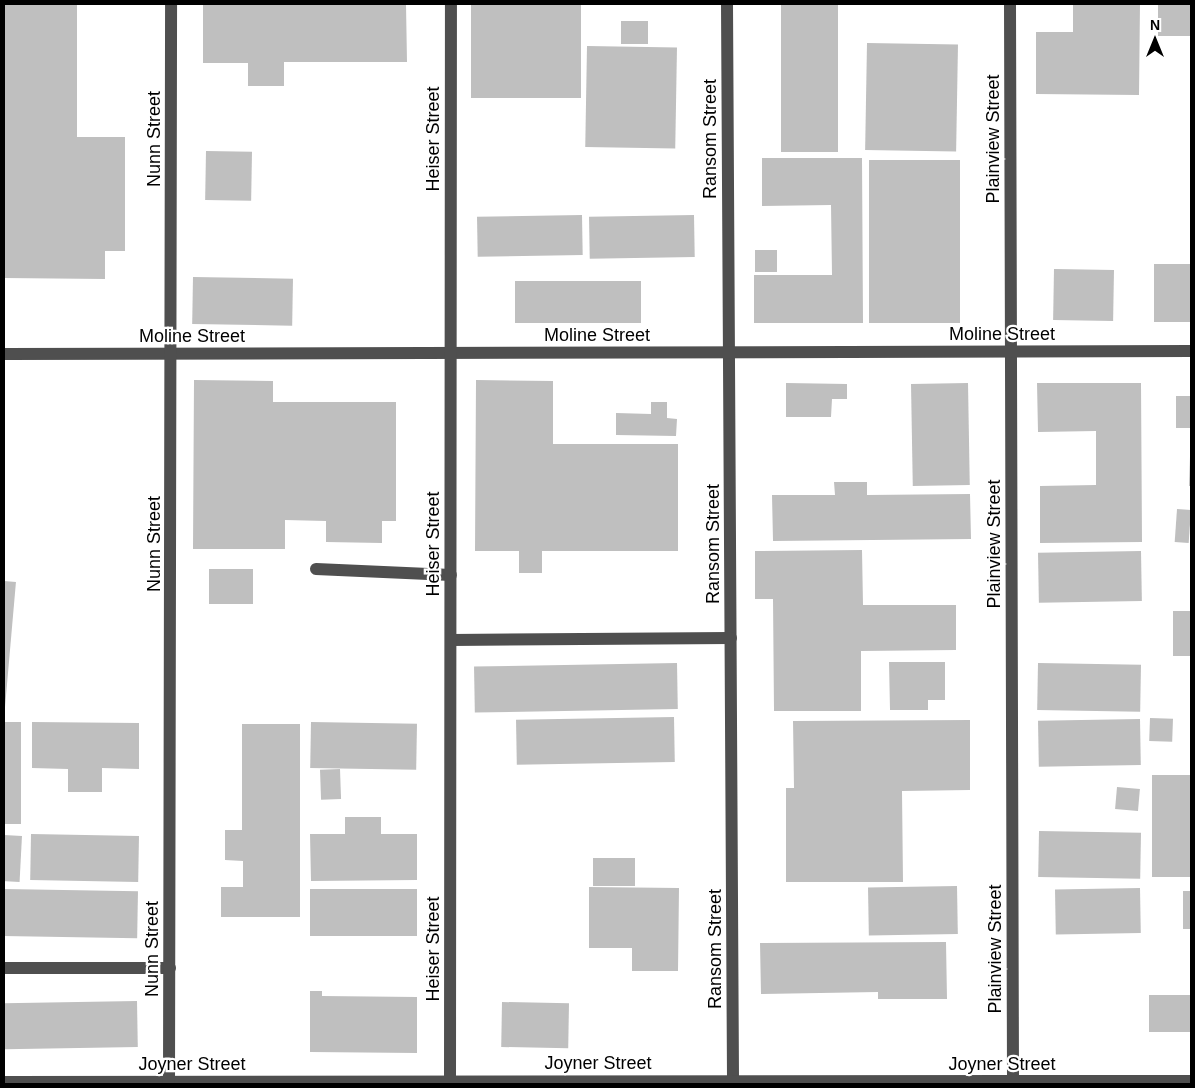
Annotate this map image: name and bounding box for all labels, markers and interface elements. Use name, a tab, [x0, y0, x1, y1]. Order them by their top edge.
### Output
north arrow	[1130, 15, 1180, 65]
text: N	[1150, 17, 1160, 33]
street label: Plainview Street	[982, 74, 1004, 204]
street label: Ransom Street	[699, 79, 721, 199]
street label: Heiser Street	[422, 86, 444, 192]
street label: Nunn Street	[143, 91, 165, 187]
street label: Moline Street	[949, 323, 1055, 345]
street label: Moline Street	[544, 324, 650, 346]
street label: Moline Street	[139, 325, 245, 347]
street label: Plainview Street	[983, 479, 1005, 609]
street label: Ransom Street	[702, 484, 724, 604]
street label: Heiser Street	[422, 491, 444, 597]
street label: Nunn Street	[143, 496, 165, 592]
street label: Plainview Street	[984, 884, 1006, 1014]
street label: Ransom Street	[704, 889, 726, 1009]
street label: Heiser Street	[422, 896, 444, 1002]
street label: Nunn Street	[141, 901, 163, 997]
street label: Joyner Street	[544, 1052, 652, 1074]
street label: Joyner Street	[138, 1053, 246, 1075]
street label: Joyner Street	[948, 1053, 1056, 1075]

